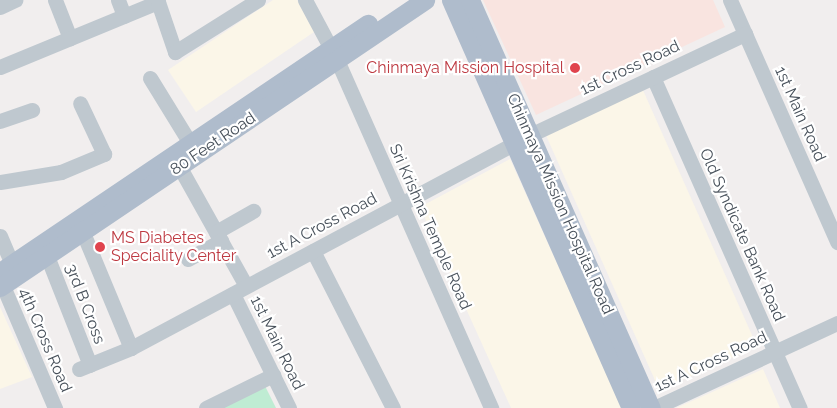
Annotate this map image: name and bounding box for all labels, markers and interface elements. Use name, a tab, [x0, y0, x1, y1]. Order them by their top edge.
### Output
street label: 1st Cross Road	[577, 37, 683, 99]
place label: Chinmaya Mission Hospital	[366, 58, 564, 78]
marker: Chinmaya Mission Hospital	[568, 61, 582, 75]
street label: 1st Main Road	[770, 64, 830, 164]
street label: Chinmaya Mission Hospital Road	[502, 90, 618, 318]
street label: 80 Feet Road	[167, 108, 259, 180]
street label: Sri Krishna Temple Road	[385, 141, 475, 313]
street label: Old Syndicate Bank Road	[695, 146, 789, 324]
street label: 1st A Cross Road	[263, 189, 381, 263]
place label: MS Diabetes Speciality Center	[111, 228, 237, 266]
marker: MS Diabetes Speciality Center	[93, 240, 107, 254]
street label: 3rd B Cross	[61, 261, 109, 347]
street label: 4th Cross Road	[14, 285, 76, 395]
street label: 1st Main Road	[246, 293, 308, 393]
street label: 1st A Cross Road	[651, 327, 771, 397]

